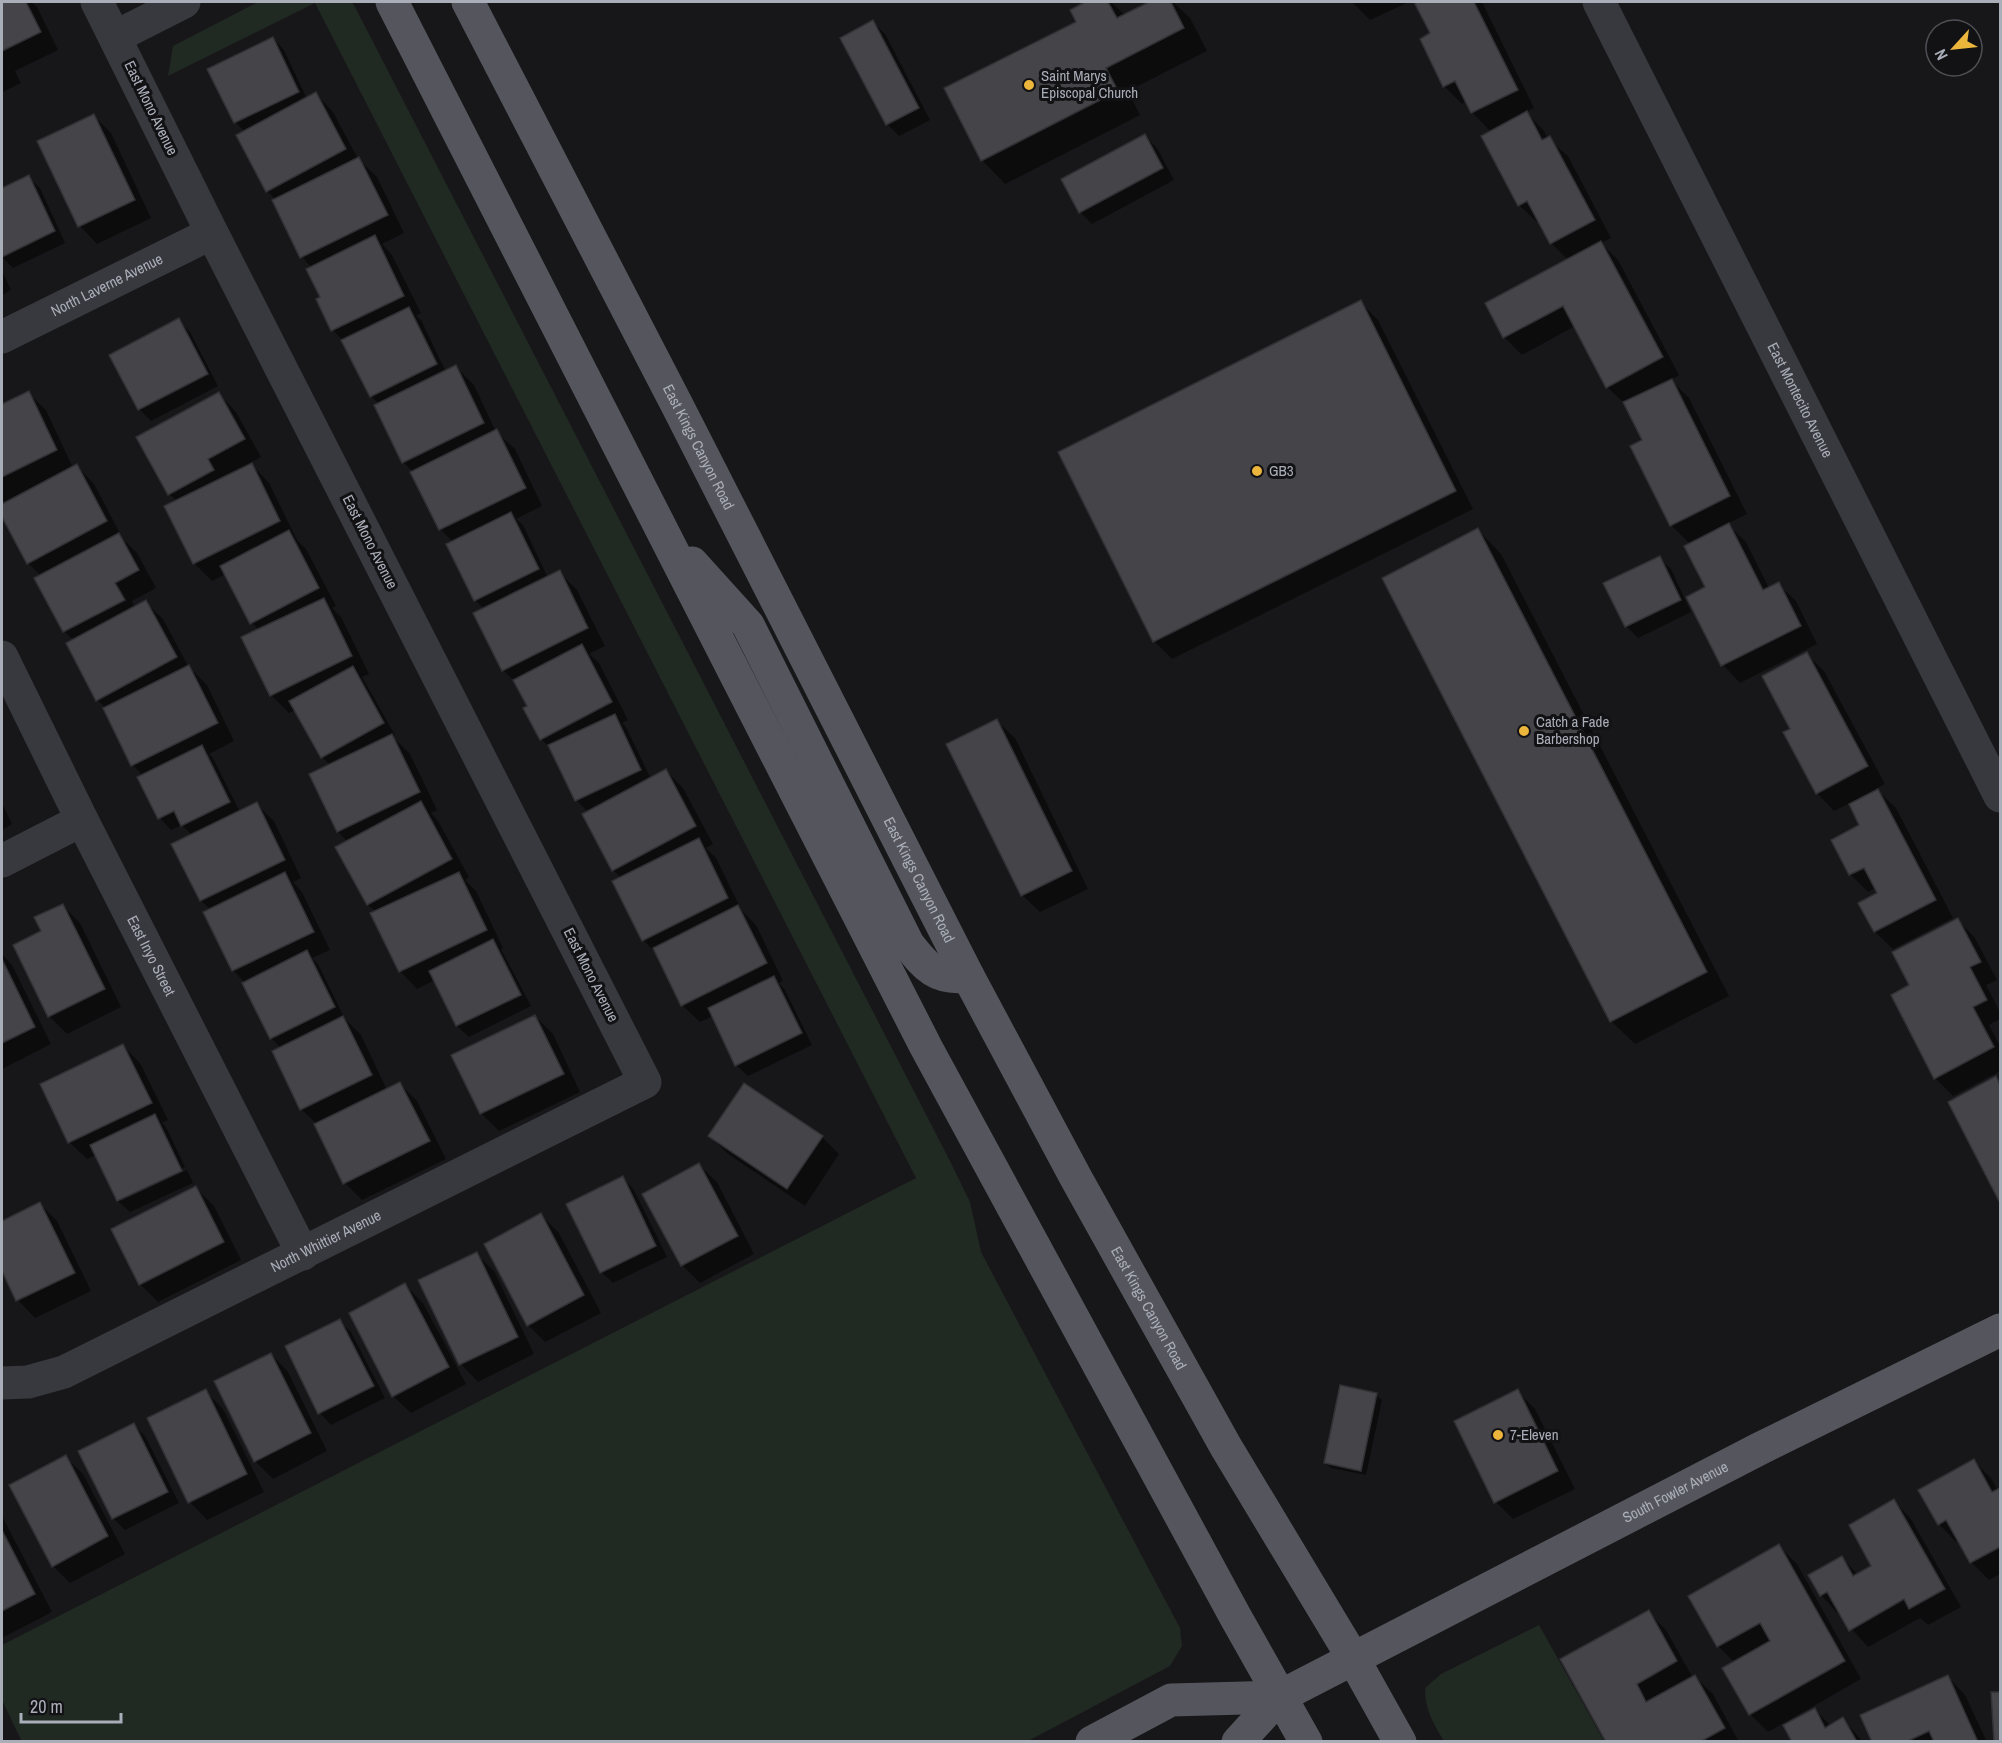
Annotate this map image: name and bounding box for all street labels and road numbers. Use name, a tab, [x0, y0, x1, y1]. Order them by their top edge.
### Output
street label: East Mono Avenue	[119, 57, 184, 159]
street label: North Laverne Avenue	[47, 248, 166, 321]
street label: East Montecito Avenue	[1763, 339, 1838, 461]
street label: East Kings Canyon Road	[658, 380, 740, 513]
street label: East Mono Avenue	[338, 491, 403, 593]
street label: East Kings Canyon Road	[879, 813, 960, 946]
street label: East Inyo Street	[122, 912, 181, 1000]
street label: East Mono Avenue	[559, 924, 624, 1026]
street label: North Whittier Avenue	[267, 1204, 385, 1277]
street label: East Kings Canyon Road	[1106, 1242, 1192, 1373]
street label: South Fowler Avenue	[1619, 1456, 1732, 1528]

